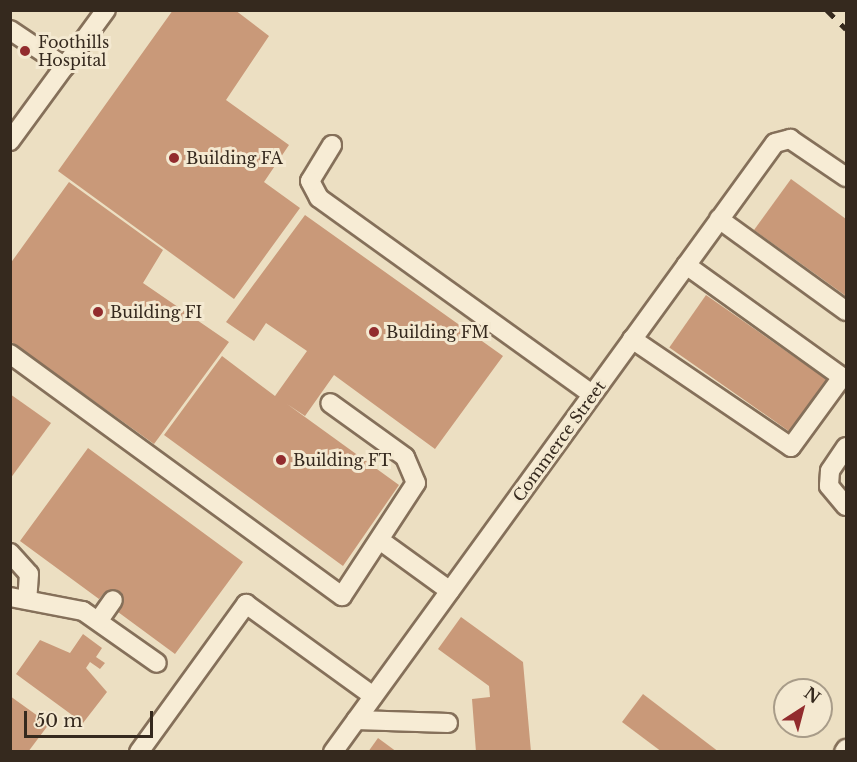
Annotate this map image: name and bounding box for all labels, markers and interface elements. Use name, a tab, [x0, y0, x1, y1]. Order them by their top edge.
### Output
place label: Foothills Hospital	[38, 32, 109, 70]
marker: Foothills Hospital	[16, 42, 34, 60]
place label: Building FA	[186, 148, 283, 168]
marker: Building FA	[167, 151, 181, 165]
place label: Building FI	[110, 302, 202, 322]
marker: Building FI	[91, 305, 105, 319]
place label: Building FM	[386, 322, 489, 342]
marker: Building FM	[367, 325, 381, 339]
street label: Commerce Street	[509, 377, 609, 505]
place label: Building FT	[293, 450, 392, 470]
marker: Building FT	[274, 453, 288, 467]
north arrow	[773, 678, 833, 738]
text: N	[800, 683, 824, 708]
scale bar	[27, 699, 156, 737]
text: 50 m	[35, 710, 83, 732]

